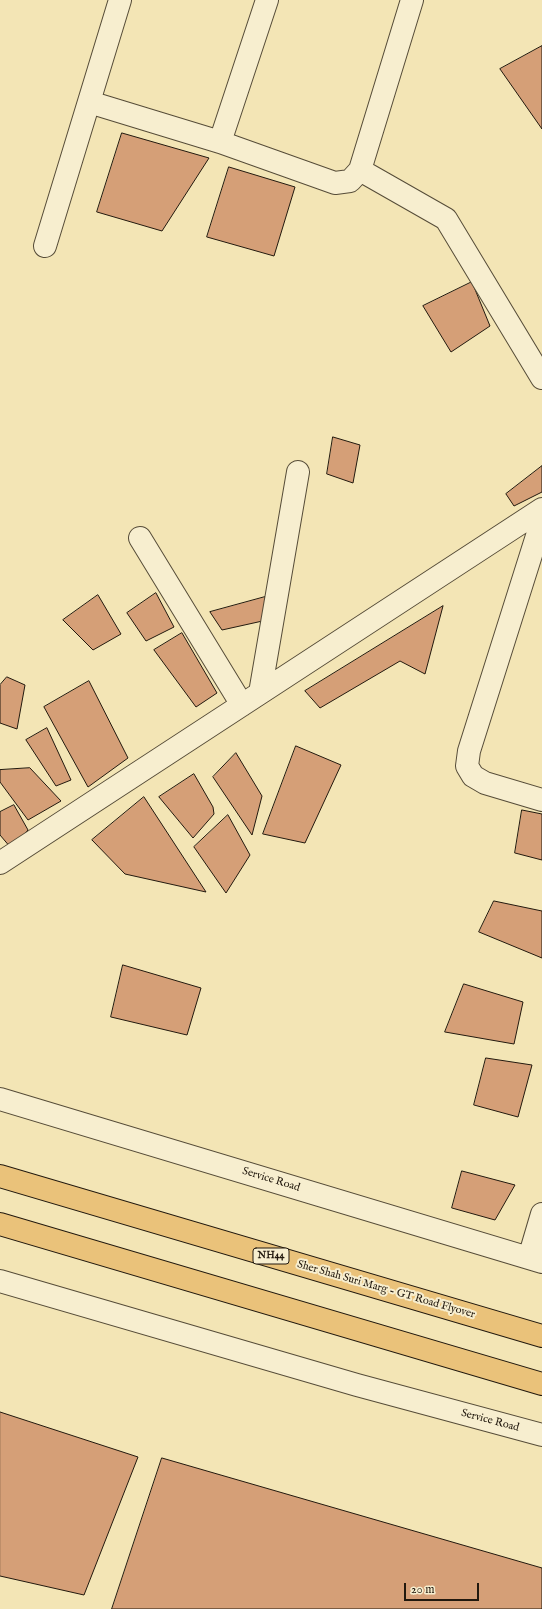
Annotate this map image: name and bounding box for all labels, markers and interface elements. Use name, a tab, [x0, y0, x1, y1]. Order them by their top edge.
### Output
street label: Service Road	[241, 1165, 301, 1195]
road number: NH44	[253, 1248, 289, 1264]
street label: Sher Shah Suri Marg - GT Road Flyover	[296, 1258, 476, 1322]
street label: Service Road	[460, 1407, 520, 1435]
scale bar	[406, 1575, 481, 1601]
text: 20 m	[411, 1582, 434, 1597]

